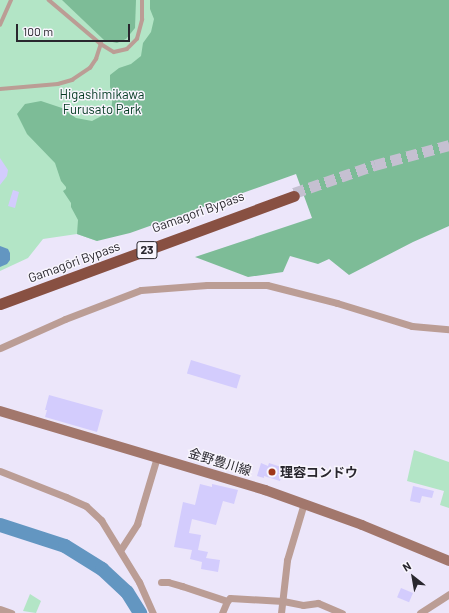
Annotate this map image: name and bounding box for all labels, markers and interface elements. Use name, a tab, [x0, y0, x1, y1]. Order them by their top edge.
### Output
scale bar	[18, 16, 132, 42]
text: 100 m	[23, 24, 53, 38]
park label: Higashimikawa Furusato Park	[60, 87, 144, 118]
street label: Gamagori Bypass	[150, 188, 246, 236]
street label: Gamagōri Bypass	[26, 238, 122, 286]
road number: 23	[136, 240, 158, 260]
street label: 金野豊川線	[187, 445, 253, 479]
place label: 理容コンドウ	[280, 464, 358, 480]
marker: 理容コンドウ	[267, 467, 277, 477]
north arrow	[393, 557, 433, 597]
text: N	[400, 559, 413, 574]

